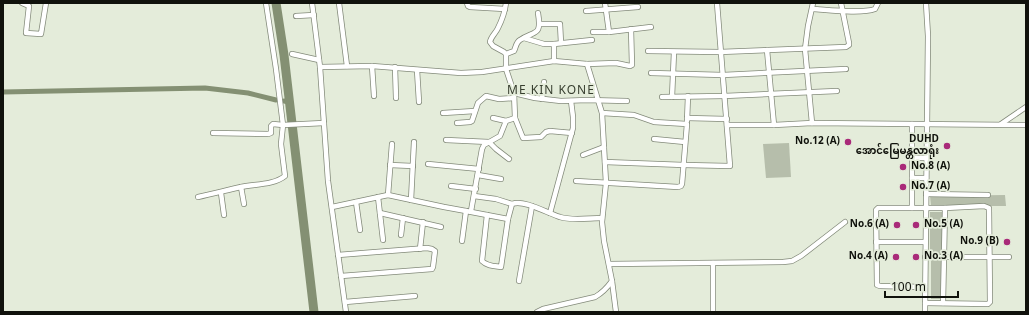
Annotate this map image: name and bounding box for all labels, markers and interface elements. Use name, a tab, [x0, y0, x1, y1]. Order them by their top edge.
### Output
district label: ME KIN KONE	[507, 78, 595, 104]
place label: DUHD အောင်မြေမန္တလာရုံး	[856, 129, 939, 163]
place label: No.12 (A)	[795, 131, 840, 153]
marker: No.12 (A)	[843, 137, 853, 147]
marker: DUHD အောင်မြေမန္တလာရုံး	[942, 141, 952, 151]
place label: No.8 (A)	[911, 156, 950, 178]
marker: No.8 (A)	[898, 162, 908, 172]
place label: No.7 (A)	[911, 176, 950, 198]
marker: No.7 (A)	[898, 182, 908, 192]
place label: No.6 (A)	[850, 214, 889, 236]
place label: No.5 (A)	[924, 214, 963, 236]
marker: No.6 (A)	[892, 220, 902, 230]
marker: No.5 (A)	[911, 220, 921, 230]
place label: No.9 (B)	[960, 231, 999, 253]
marker: No.9 (B)	[1002, 237, 1012, 247]
place label: No.4 (A)	[849, 246, 888, 268]
place label: No.3 (A)	[924, 246, 963, 268]
marker: No.4 (A)	[891, 252, 901, 262]
marker: No.3 (A)	[911, 252, 921, 262]
scale bar	[885, 273, 958, 299]
text: 100 m	[891, 275, 926, 301]

